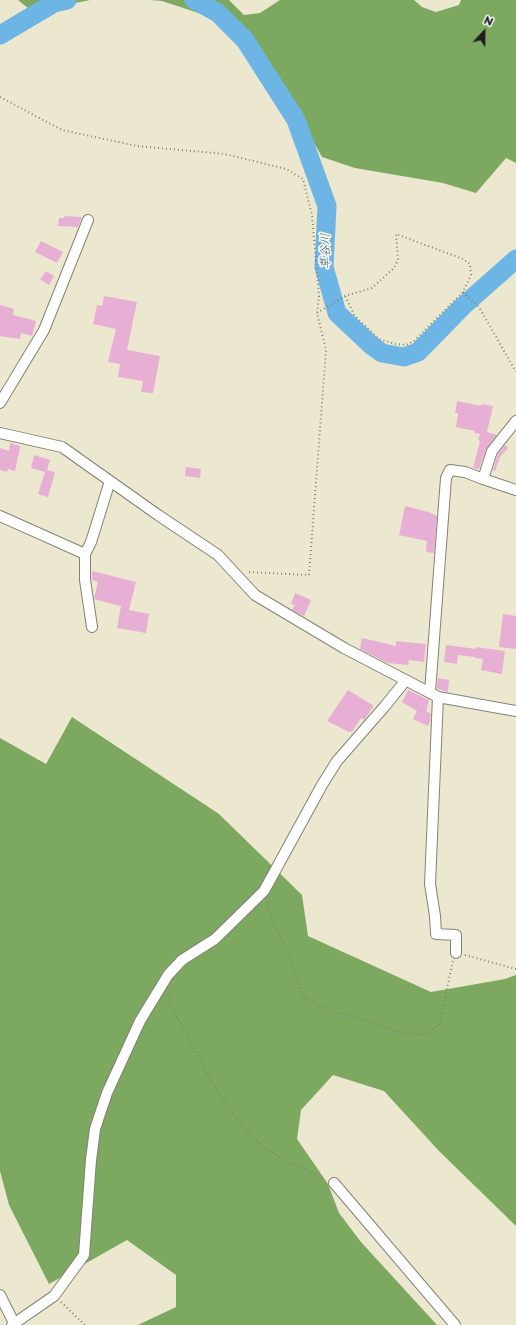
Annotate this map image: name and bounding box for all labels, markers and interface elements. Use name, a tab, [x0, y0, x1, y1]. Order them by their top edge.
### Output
text: N	[481, 11, 496, 30]
north arrow	[464, 12, 504, 52]
water label: 草谷川	[319, 233, 333, 269]

